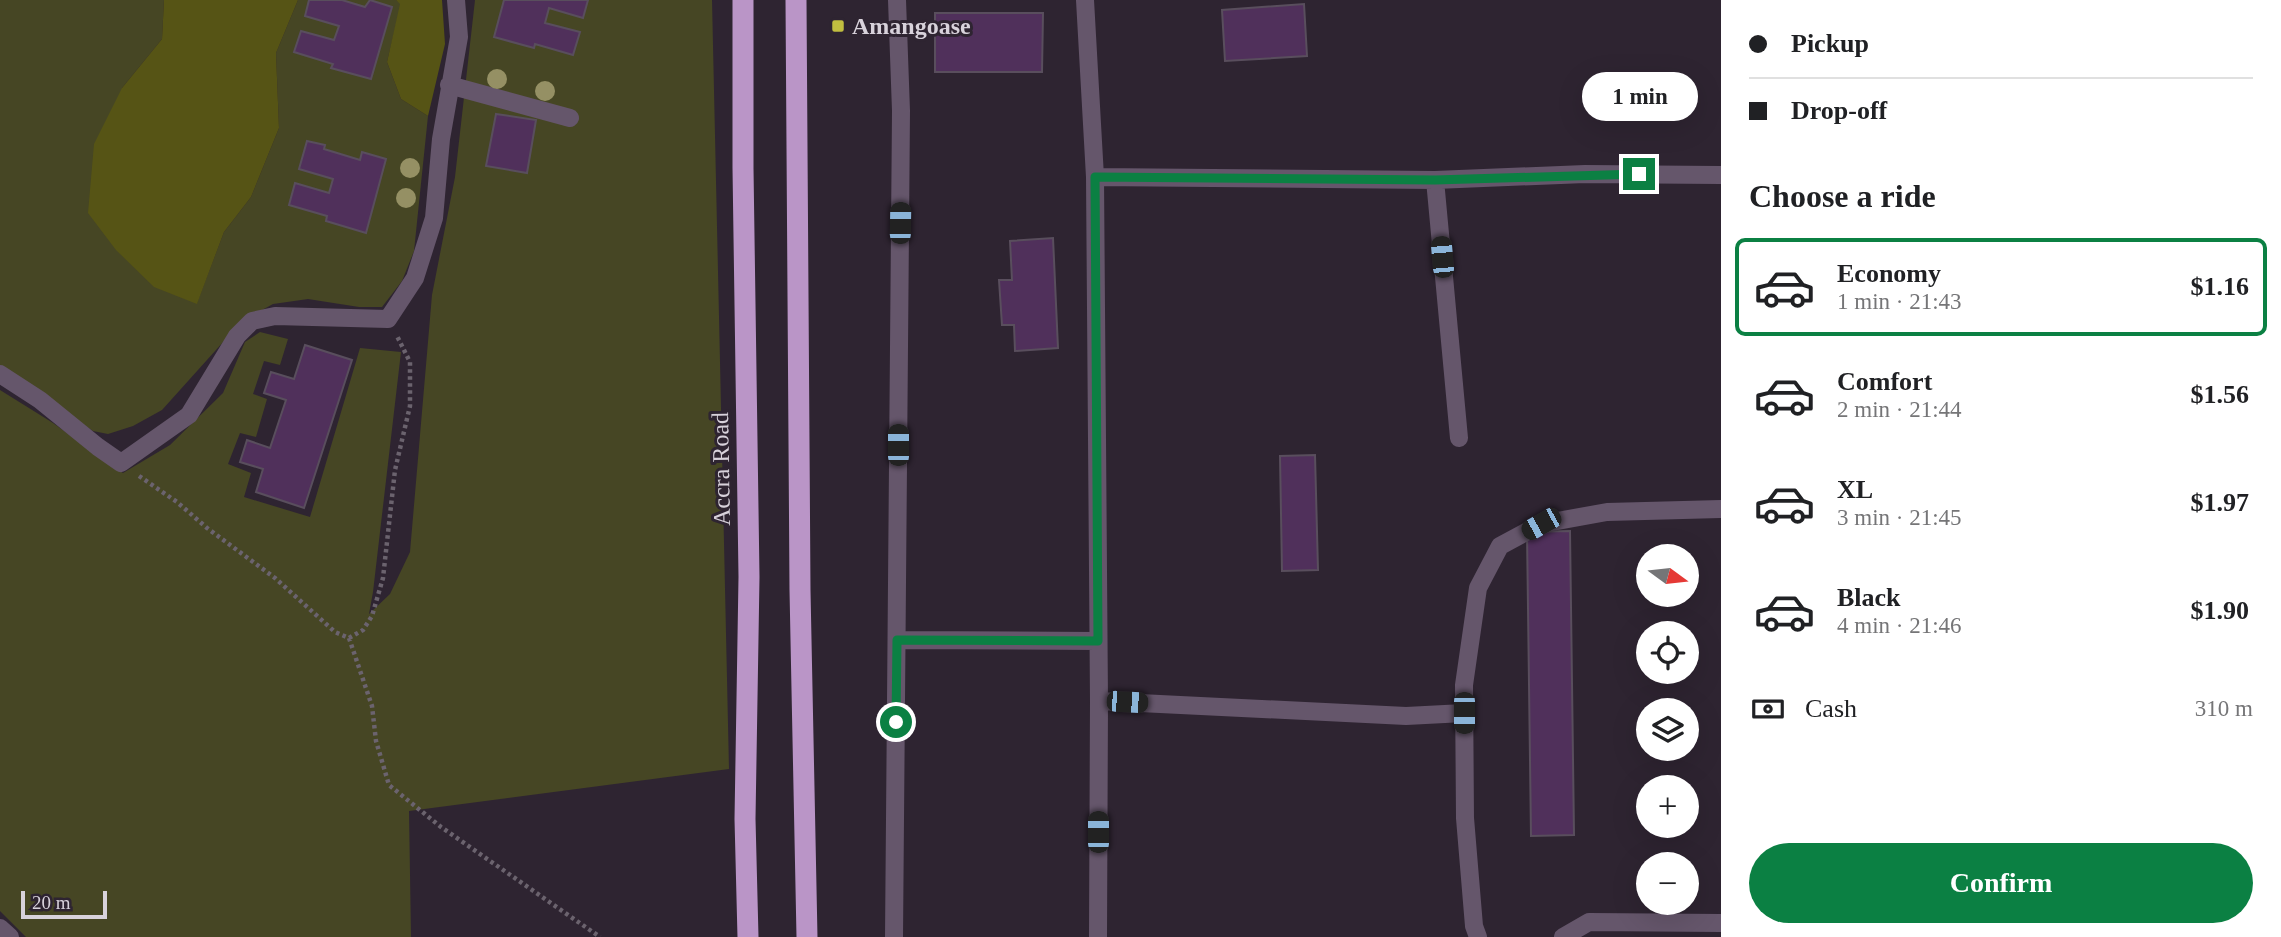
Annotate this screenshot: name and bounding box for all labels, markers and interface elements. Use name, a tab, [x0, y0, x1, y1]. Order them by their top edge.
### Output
place label: Amangoase	[852, 13, 971, 39]
marker: Amangoase	[830, 18, 846, 34]
text: Pickup	[1791, 29, 1869, 58]
callout: 1 min	[1581, 72, 1697, 122]
text: 1 min	[1612, 84, 1668, 109]
text: Drop-off	[1791, 96, 1887, 125]
route end	[1623, 158, 1655, 190]
text: Choose a ride	[1749, 178, 1936, 214]
car	[890, 202, 911, 244]
car	[1430, 235, 1455, 279]
icon: car	[1753, 256, 1816, 319]
text: Economy	[1837, 259, 1941, 288]
text: $1.16	[2191, 272, 2249, 301]
text: 1 min · 21:43	[1837, 289, 1962, 314]
icon: car	[1753, 364, 1816, 427]
text: Comfort	[1837, 367, 1932, 396]
text: $1.56	[2191, 380, 2249, 409]
text: 2 min · 21:44	[1837, 397, 1962, 422]
street label: Accra Road	[707, 412, 735, 526]
car	[888, 424, 909, 466]
icon: car	[1753, 472, 1816, 535]
text: XL	[1837, 475, 1873, 504]
text: $1.97	[2191, 488, 2249, 517]
car	[1518, 505, 1565, 543]
text: 3 min · 21:45	[1837, 505, 1962, 530]
north arrow	[1636, 544, 1699, 607]
map controls	[1636, 544, 1699, 915]
icon: car	[1753, 580, 1816, 643]
text: Black	[1837, 583, 1901, 612]
text: $1.90	[2191, 596, 2249, 625]
text: 4 min · 21:46	[1837, 613, 1962, 638]
button: locate	[1636, 621, 1699, 684]
car	[1106, 690, 1149, 714]
icon: cash	[1749, 690, 1787, 728]
car	[1454, 692, 1475, 734]
text: Cash	[1805, 694, 1857, 723]
text: 310 m	[2195, 696, 2253, 721]
button: layers	[1636, 698, 1699, 761]
route start	[880, 706, 912, 738]
button: +	[1636, 775, 1699, 838]
car	[1088, 811, 1109, 853]
button: Confirm	[1749, 843, 2253, 923]
button: −	[1636, 852, 1699, 915]
scale bar	[21, 888, 107, 920]
text: 20 m	[32, 892, 71, 913]

